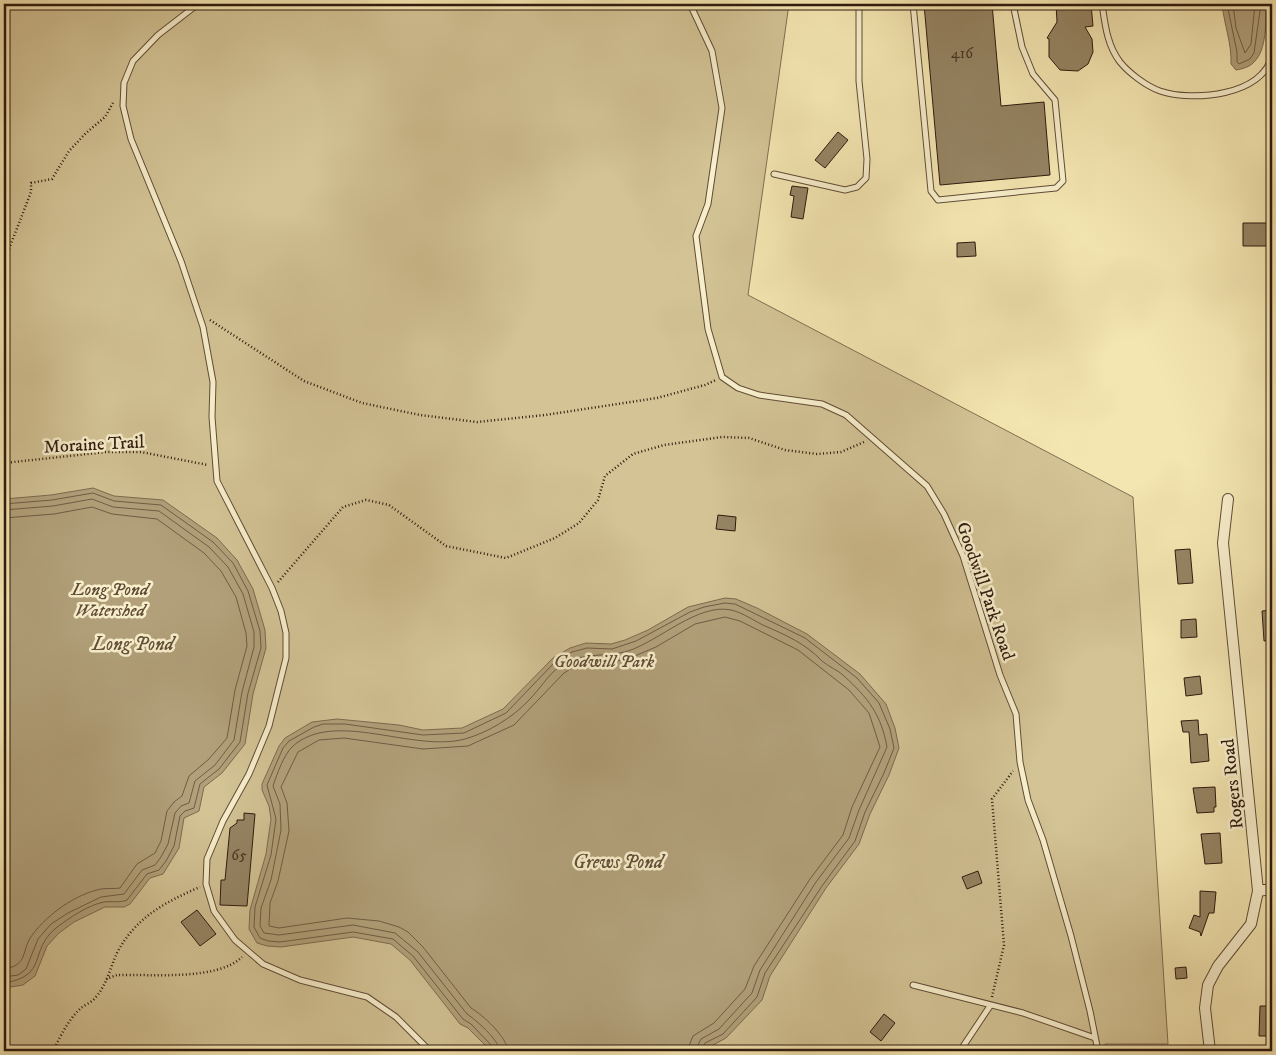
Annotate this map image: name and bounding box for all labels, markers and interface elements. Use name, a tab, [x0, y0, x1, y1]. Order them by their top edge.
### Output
house number: 416	[951, 44, 974, 63]
street label: Moraine Trail	[43, 431, 145, 459]
street label: Goodwill Park Road	[951, 519, 1019, 663]
park label: Long Pond Watershed	[70, 579, 151, 622]
water label: Long Pond	[91, 633, 177, 656]
park label: Goodwill Park	[554, 651, 655, 673]
street label: Rogers Road	[1217, 738, 1249, 830]
house number: 65	[231, 846, 247, 865]
water label: Grews Pond	[573, 851, 666, 874]

